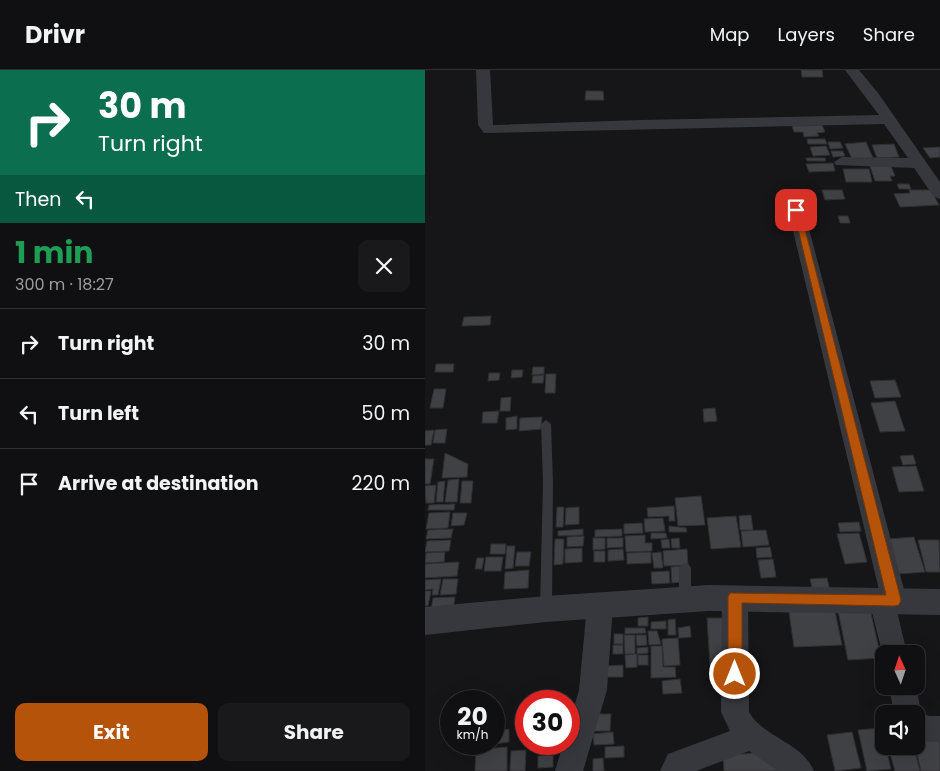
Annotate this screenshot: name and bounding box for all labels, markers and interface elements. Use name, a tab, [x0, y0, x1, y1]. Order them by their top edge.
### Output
text: Drivr	[25, 18, 85, 51]
text: Map	[710, 22, 750, 47]
text: Layers	[778, 22, 835, 47]
text: Share	[863, 22, 915, 47]
text: 30 m	[98, 81, 186, 130]
icon: right	[15, 90, 80, 155]
text: Turn right	[98, 128, 203, 159]
icon: left	[71, 185, 99, 213]
text: Then	[15, 186, 61, 213]
pin	[775, 189, 817, 231]
icon: arrive	[782, 196, 810, 224]
text: 1 min	[15, 231, 93, 274]
button: close	[358, 240, 410, 292]
text: 300 m · 18:27	[15, 273, 114, 296]
icon: right	[15, 330, 43, 358]
text: Turn right	[58, 330, 154, 357]
text: 30 m	[362, 330, 410, 357]
icon: left	[15, 400, 43, 428]
text: Turn left	[58, 400, 139, 427]
text: 50 m	[361, 400, 410, 427]
icon: arrive	[15, 470, 43, 498]
text: Arrive at destination	[58, 470, 259, 497]
text: 220 m	[352, 470, 410, 497]
north arrow	[875, 645, 925, 695]
map controls	[875, 645, 925, 755]
position arrow	[708, 647, 760, 699]
speed limit sign: 30	[515, 690, 580, 755]
text: 20	[457, 699, 488, 734]
button: Exit	[15, 703, 208, 761]
button: Share	[218, 703, 410, 761]
button: sound	[875, 705, 925, 755]
text: km/h	[457, 726, 488, 743]

